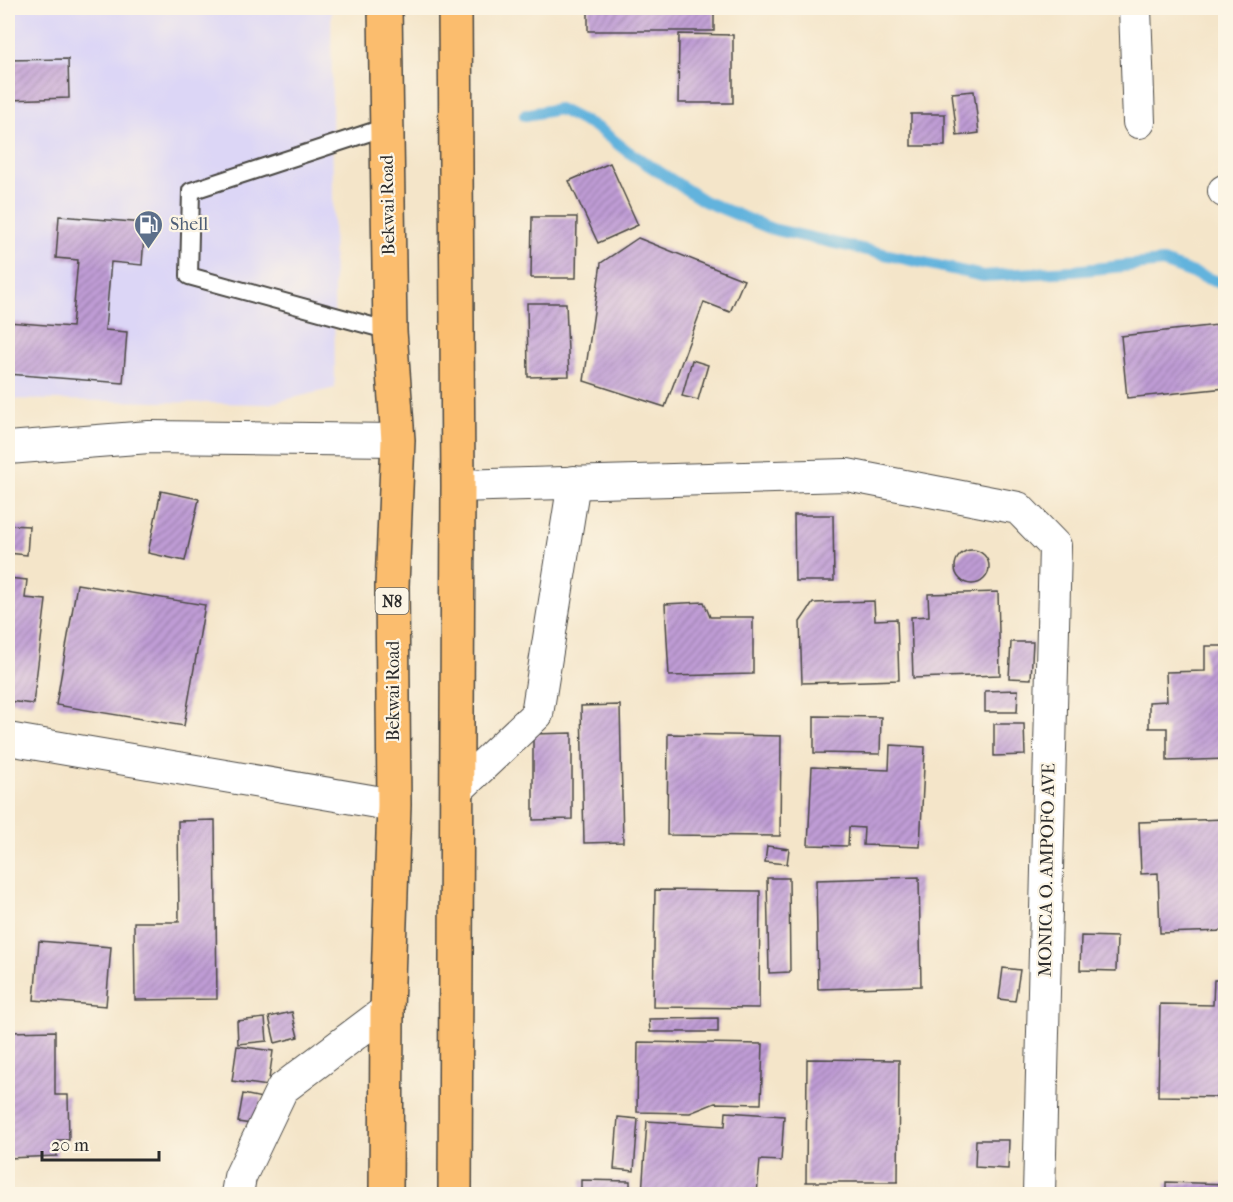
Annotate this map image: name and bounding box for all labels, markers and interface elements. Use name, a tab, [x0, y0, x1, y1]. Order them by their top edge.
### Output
street label: Bekwai Road	[377, 154, 399, 255]
fuel station icon: Shell	[133, 208, 165, 250]
place label: Shell	[170, 214, 208, 235]
road number: N8	[376, 588, 408, 614]
street label: Bekwai Road	[383, 641, 404, 741]
street label: MONICA O. AMPOFO AVE	[1035, 763, 1059, 977]
scale bar	[42, 1124, 159, 1162]
text: 20 m	[51, 1135, 89, 1156]

